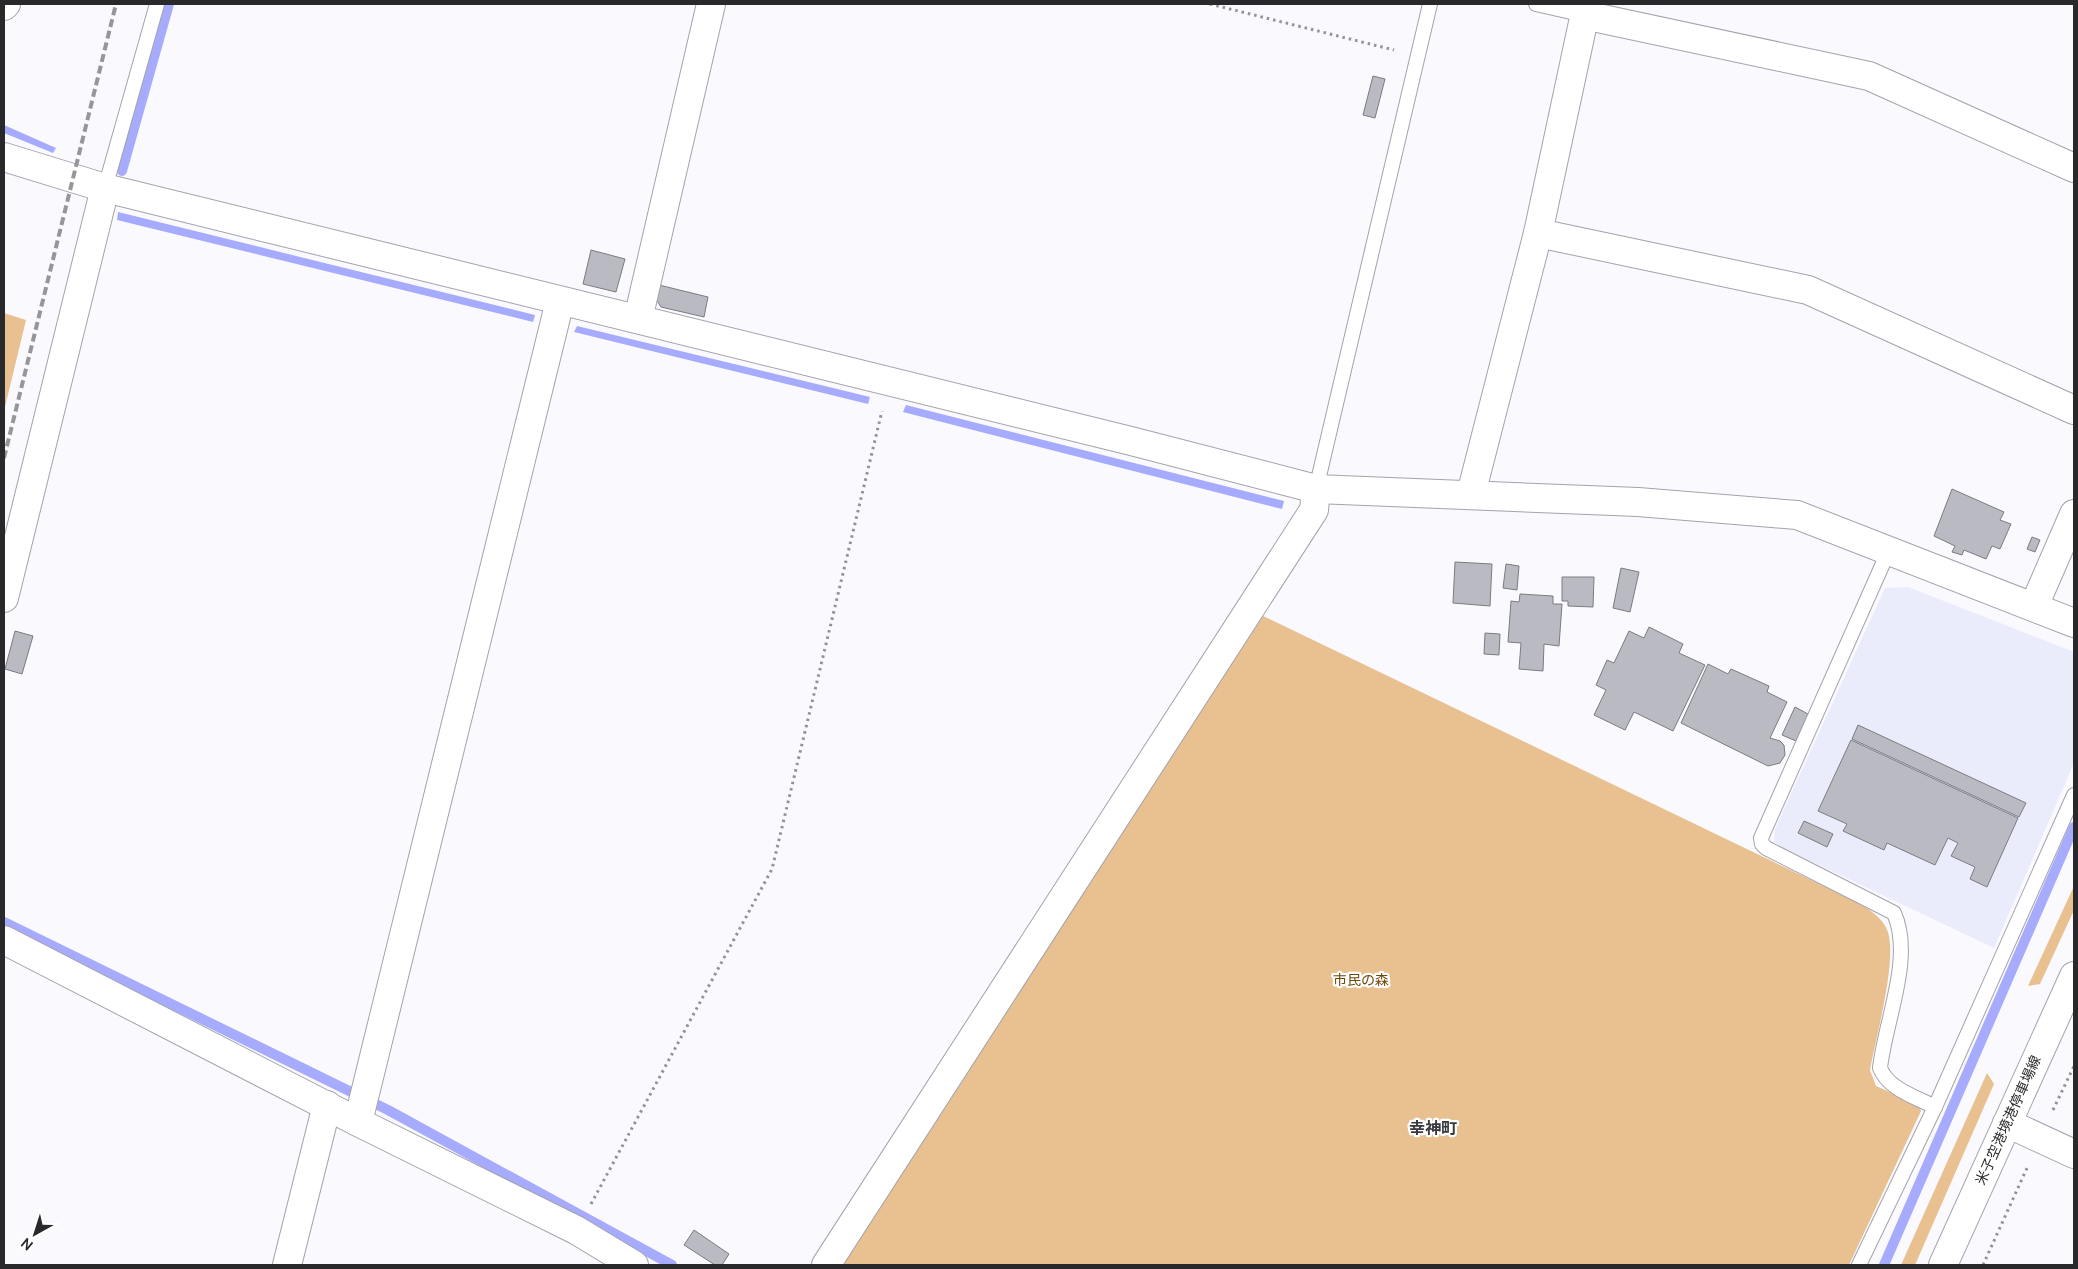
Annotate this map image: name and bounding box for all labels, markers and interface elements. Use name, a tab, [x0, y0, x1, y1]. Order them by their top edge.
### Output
park label: 市民の森	[1333, 970, 1389, 989]
street label: 米子空港境港停車場線	[1970, 1052, 2045, 1188]
district label: 幸神町	[1409, 1117, 1457, 1139]
north arrow	[10, 1209, 60, 1259]
text: N	[17, 1234, 36, 1255]

